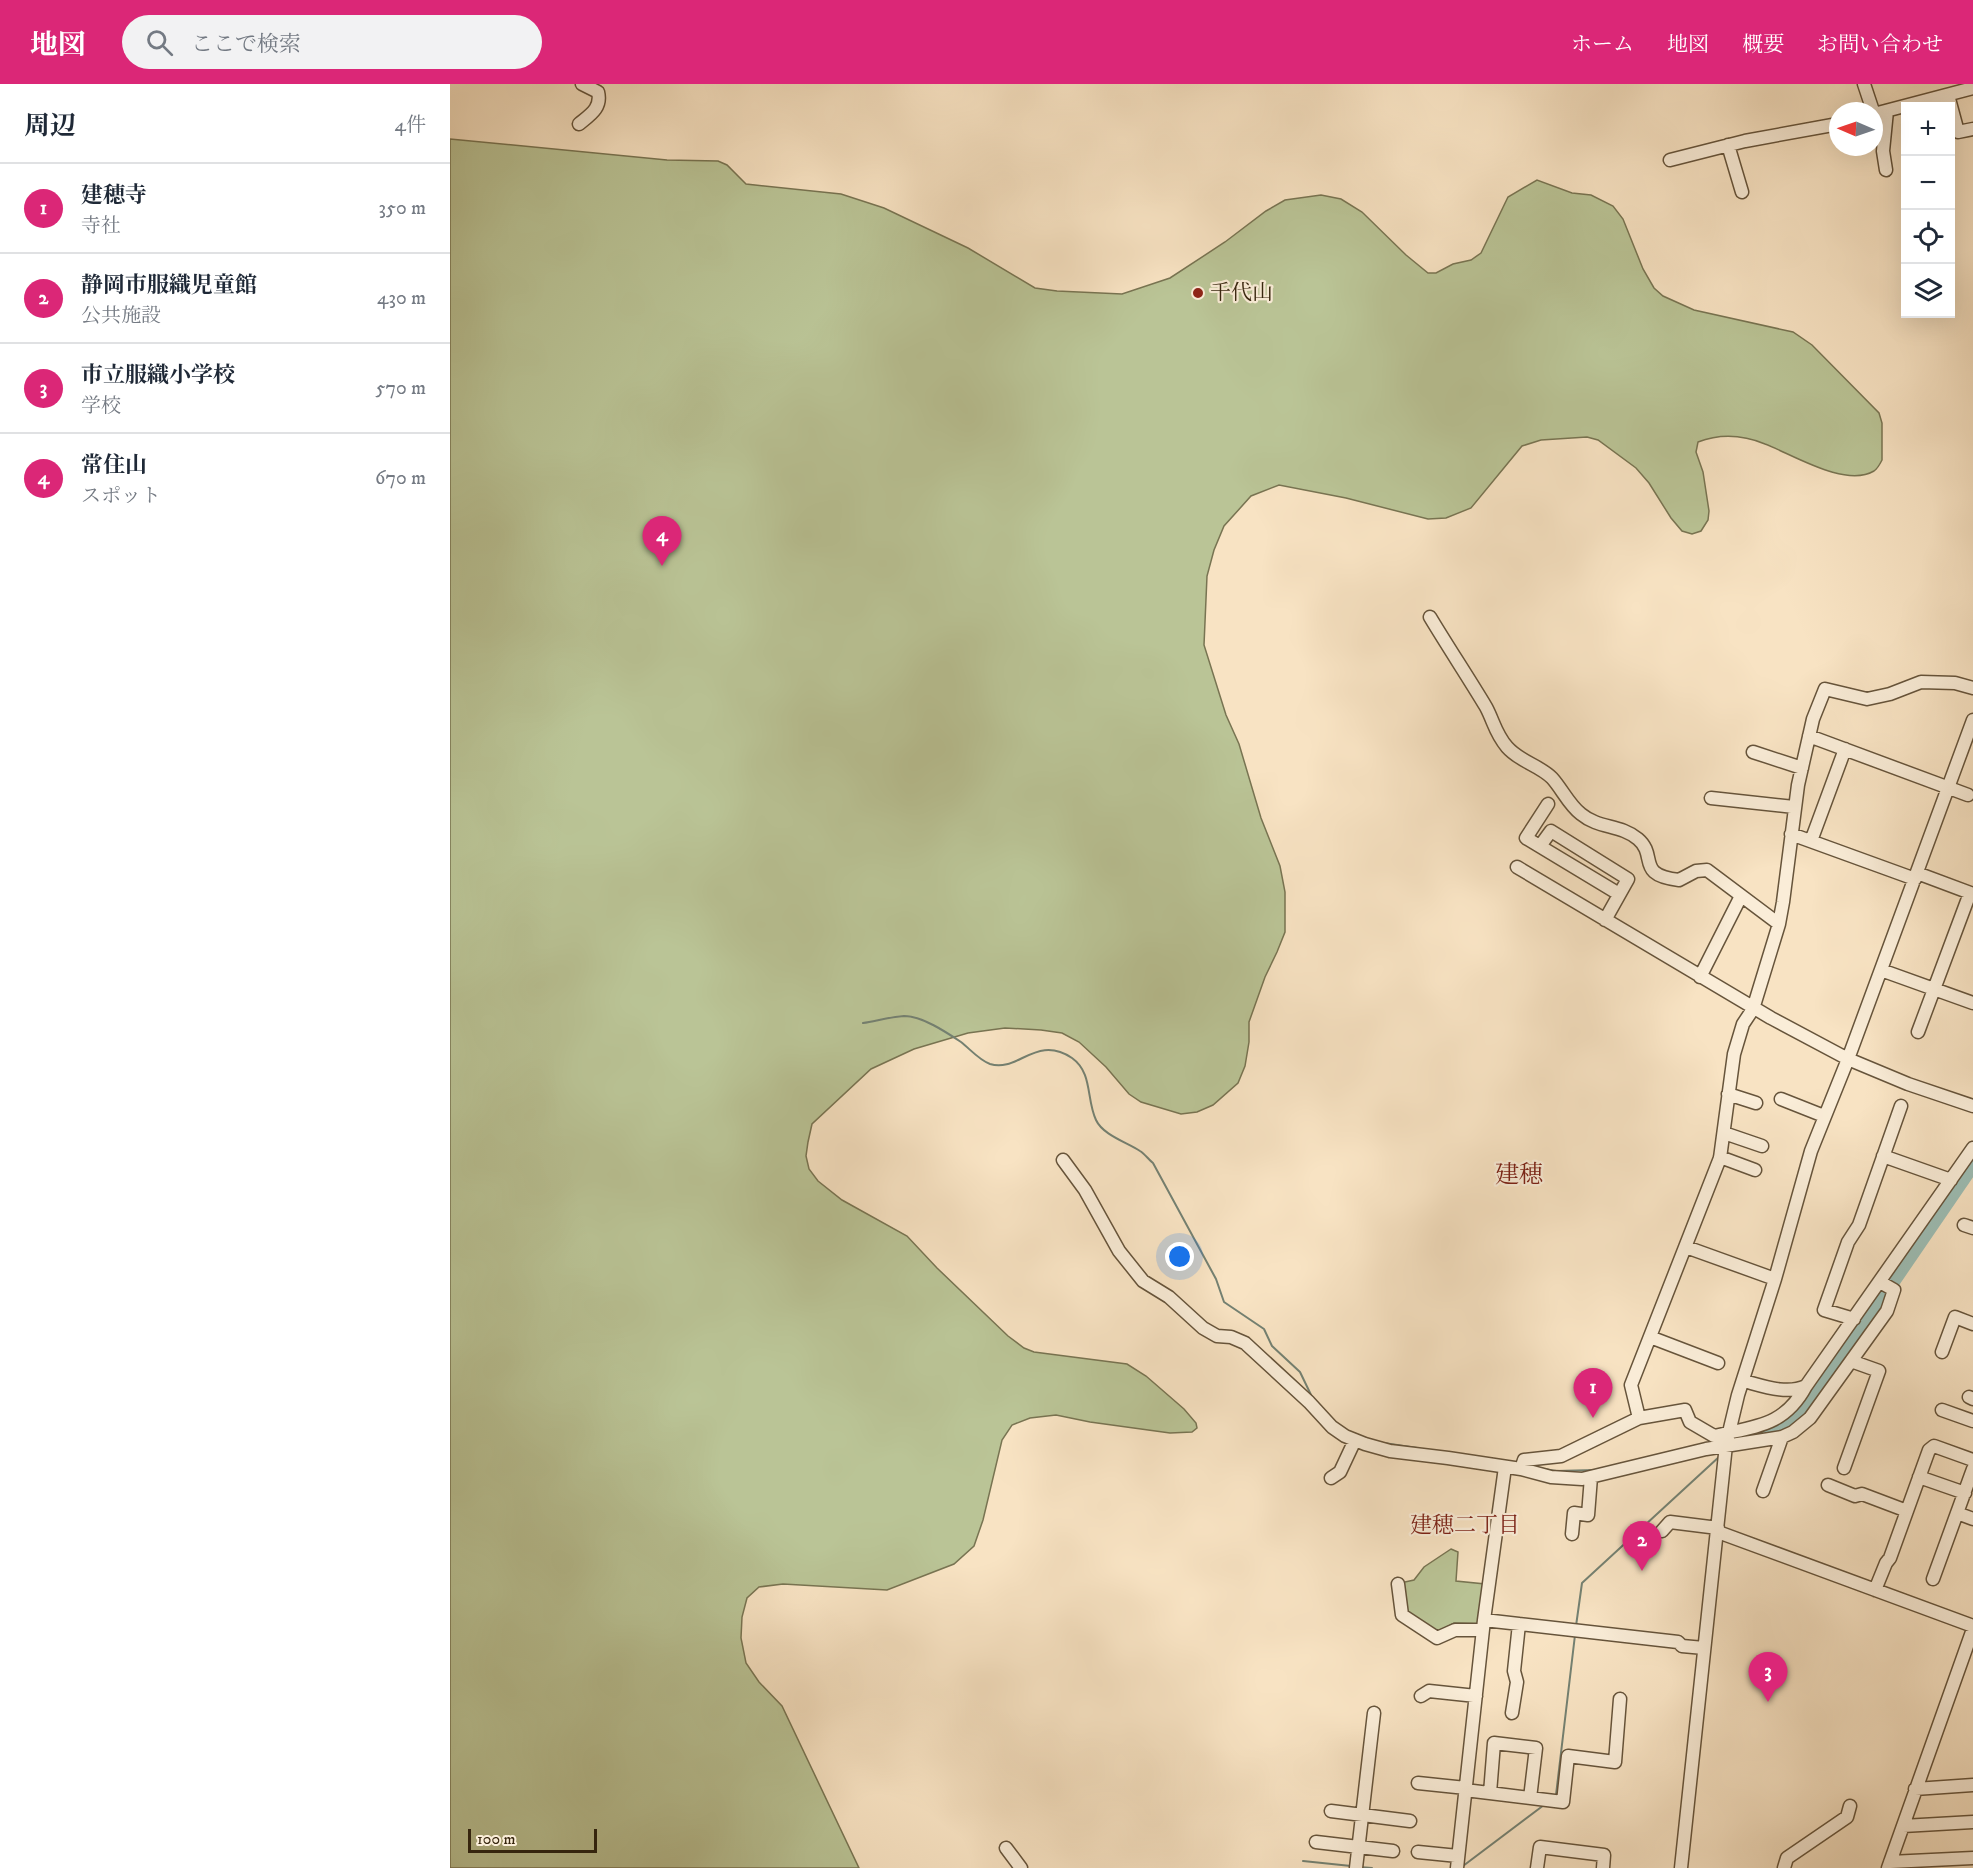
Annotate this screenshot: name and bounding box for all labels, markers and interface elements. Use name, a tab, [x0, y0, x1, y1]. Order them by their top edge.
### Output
search box	[122, 15, 542, 69]
icon: search	[143, 26, 176, 59]
text: 地図	[30, 28, 86, 63]
text: ここで検索	[191, 31, 301, 58]
text: ホーム	[1571, 32, 1634, 58]
text: 地図	[1667, 32, 1709, 58]
text: 概要	[1742, 32, 1784, 58]
text: お問い合わせ	[1817, 32, 1943, 58]
north arrow	[1829, 102, 1883, 156]
map controls	[1901, 102, 1955, 318]
button: +	[1901, 102, 1955, 156]
text: 周辺	[24, 110, 76, 143]
text: 4件	[394, 113, 426, 138]
button: −	[1901, 156, 1955, 210]
text: 建穂寺	[81, 182, 147, 209]
text: 1	[40, 196, 47, 221]
text: 350 m	[379, 196, 426, 221]
button: locate	[1901, 210, 1955, 264]
text: 寺社	[81, 214, 121, 239]
button: layers	[1901, 264, 1955, 318]
text: 静岡市服織児童館	[81, 272, 257, 299]
place label: 千代山	[1210, 280, 1273, 306]
text: 2	[39, 286, 48, 311]
text: 430 m	[377, 286, 426, 311]
marker: 千代山	[1191, 286, 1205, 300]
text: 公共施設	[81, 304, 161, 329]
text: 市立服織小学校	[81, 362, 235, 389]
text: 3	[40, 376, 47, 401]
text: 570 m	[375, 376, 426, 401]
text: 学校	[81, 394, 121, 419]
text: 常住山	[81, 452, 147, 479]
text: 4	[38, 466, 49, 491]
text: 670 m	[375, 466, 426, 491]
text: スポット	[81, 484, 161, 509]
pin: 4	[642, 516, 682, 566]
district label: 建穂	[1495, 1160, 1543, 1190]
your location	[1165, 1242, 1194, 1271]
pin: 1	[1574, 1368, 1612, 1418]
district label: 建穂二丁目	[1410, 1512, 1520, 1539]
pin: 2	[1622, 1522, 1662, 1571]
pin: 3	[1748, 1652, 1788, 1702]
scale bar	[468, 1826, 597, 1854]
text: 100 m	[477, 1829, 516, 1849]

